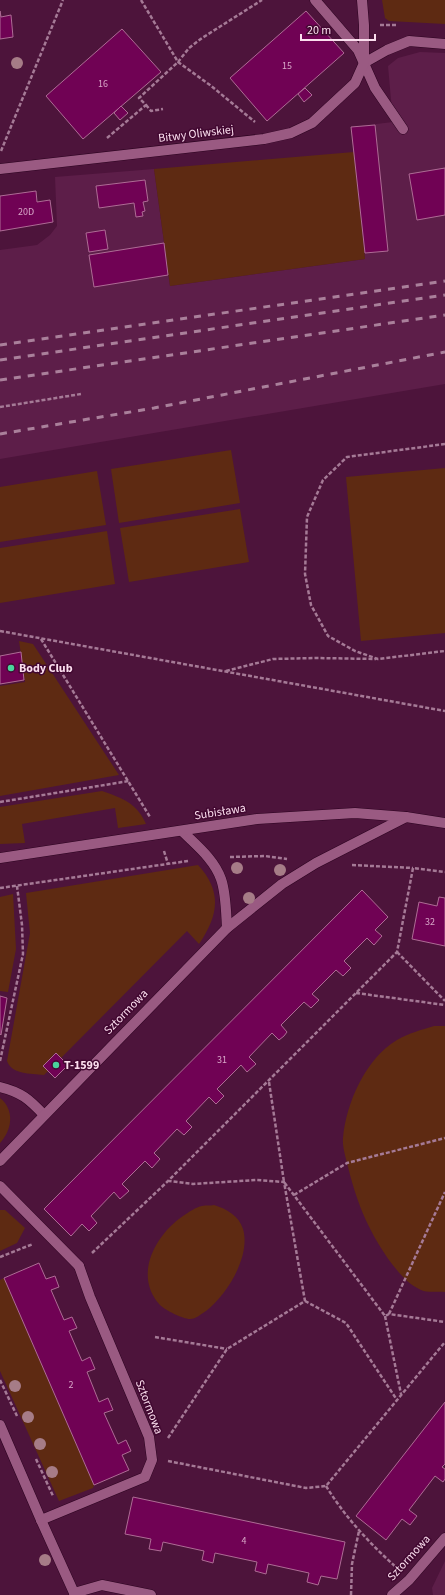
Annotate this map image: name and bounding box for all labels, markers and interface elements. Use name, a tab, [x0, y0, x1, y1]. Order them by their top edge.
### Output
scale bar	[301, 16, 375, 42]
text: 20 m	[307, 22, 331, 39]
house number: 15	[282, 59, 292, 73]
house number: 16	[98, 77, 108, 91]
street label: Bitwy Oliwskiej	[157, 121, 235, 147]
house number: 20D	[18, 205, 34, 219]
place label: Body Club	[19, 660, 73, 677]
marker: Body Club	[6, 663, 16, 673]
street label: Subisława	[193, 800, 247, 824]
house number: 32	[425, 915, 435, 929]
street label: Sztormowa	[100, 986, 152, 1038]
house number: 31	[217, 1053, 227, 1067]
place label: T-1599	[64, 1057, 99, 1074]
marker: T-1599	[51, 1060, 61, 1070]
street label: Sztormowa	[131, 1377, 167, 1437]
house number: 2	[69, 1378, 74, 1392]
street label: Sztormowa	[384, 1531, 434, 1585]
house number: 4	[242, 1534, 247, 1548]

